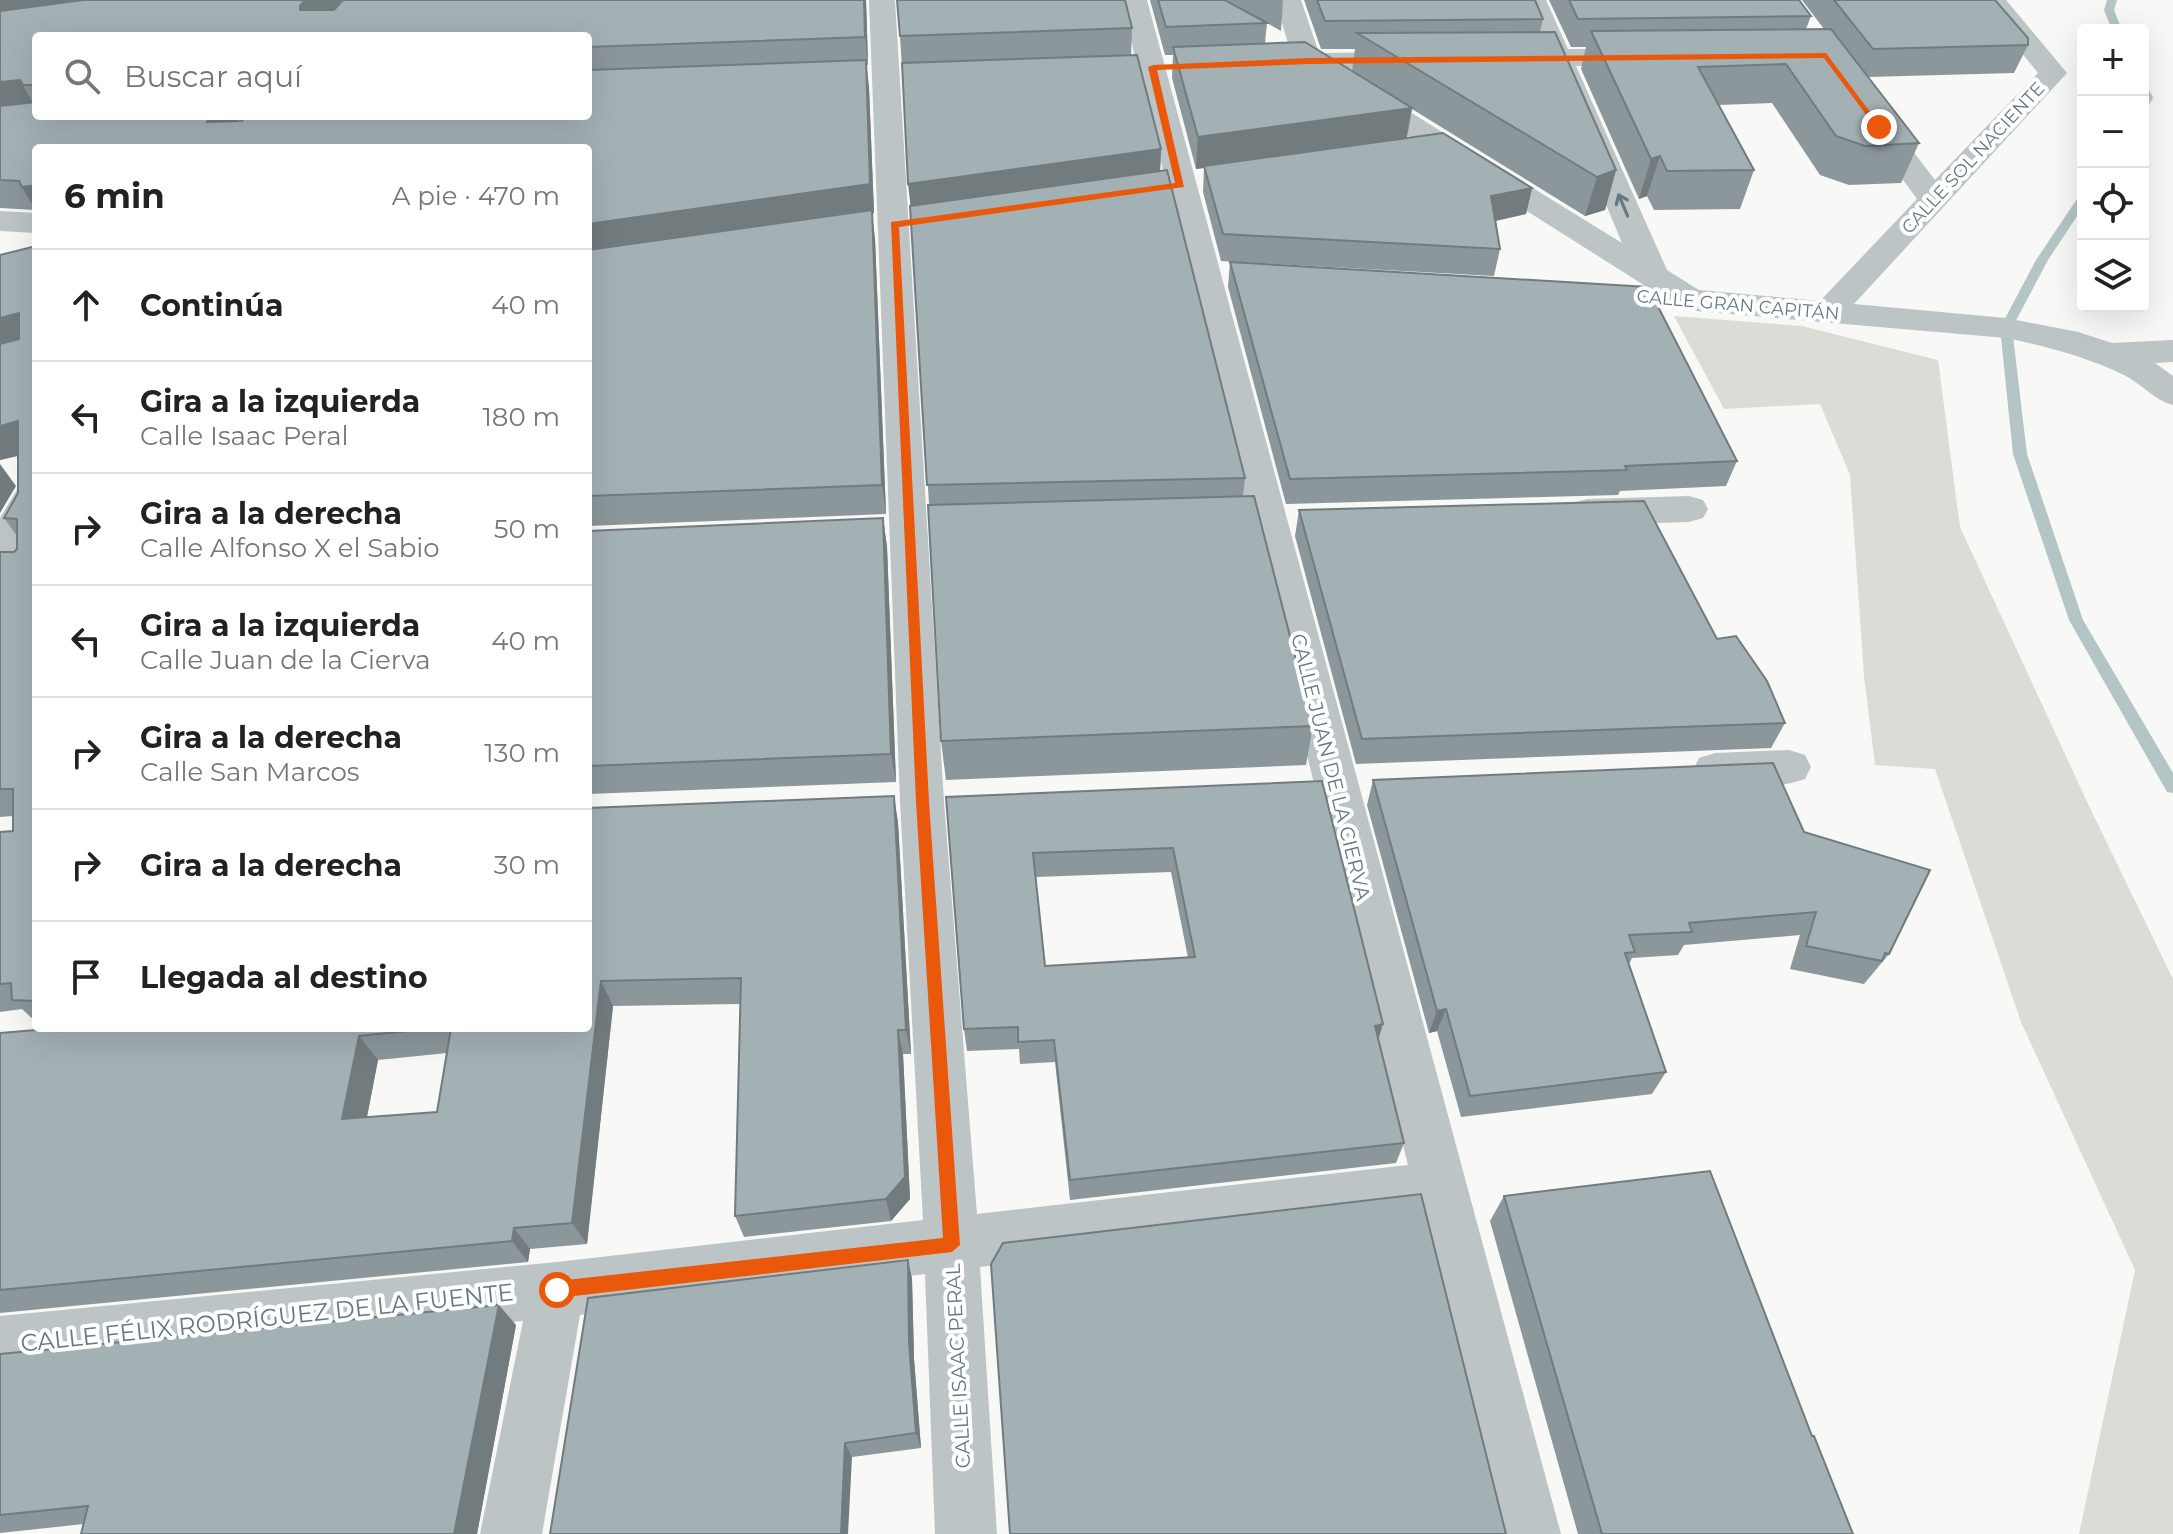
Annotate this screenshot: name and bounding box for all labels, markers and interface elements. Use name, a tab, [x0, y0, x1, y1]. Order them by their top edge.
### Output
map controls	[2077, 24, 2149, 312]
button: +	[2077, 24, 2149, 96]
search box	[32, 32, 592, 120]
icon: search	[60, 54, 104, 98]
text: Buscar aquí	[124, 58, 302, 95]
street label: CALLE SOL NACIENTE	[1897, 78, 2049, 238]
button: −	[2077, 96, 2149, 168]
route end	[1861, 109, 1897, 145]
button: locate	[2077, 168, 2149, 240]
text: 6 min	[64, 175, 165, 217]
text: A pie · 470 m	[392, 180, 560, 212]
one-way arrow	[1614, 193, 1629, 218]
button: layers	[2077, 240, 2149, 312]
icon: ahead	[64, 283, 108, 327]
street label: CALLE GRAN CAPITÁN	[1636, 285, 1840, 325]
text: Continúa	[140, 287, 283, 324]
text: 40 m	[491, 289, 560, 321]
text: Gira a la izquierda	[140, 383, 420, 420]
icon: left	[64, 395, 108, 439]
text: 180 m	[482, 401, 560, 433]
text: Calle Isaac Peral	[140, 420, 349, 452]
text: Gira a la derecha	[140, 495, 402, 532]
icon: right	[64, 507, 108, 551]
text: 50 m	[494, 513, 560, 545]
text: Calle Alfonso X el Sabio	[140, 532, 440, 564]
text: Gira a la izquierda	[140, 607, 420, 644]
icon: left	[64, 619, 108, 663]
text: 40 m	[491, 625, 560, 657]
street label: CALLE JUAN DE LA CIERVA	[1286, 631, 1376, 903]
text: Calle Juan de la Cierva	[140, 644, 430, 676]
text: Gira a la derecha	[140, 719, 402, 756]
icon: right	[64, 731, 108, 775]
text: 130 m	[484, 737, 560, 769]
text: Calle San Marcos	[140, 756, 359, 788]
icon: right	[64, 843, 108, 887]
text: Gira a la derecha	[140, 847, 402, 884]
text: 30 m	[494, 849, 560, 881]
icon: arrive	[64, 955, 108, 999]
text: Llegada al destino	[140, 959, 428, 996]
street label: CALLE ISAAC PERAL	[941, 1263, 975, 1469]
route start	[539, 1272, 575, 1308]
street label: CALLE FÉLIX RODRÍGUEZ DE LA FUENTE	[19, 1277, 515, 1358]

